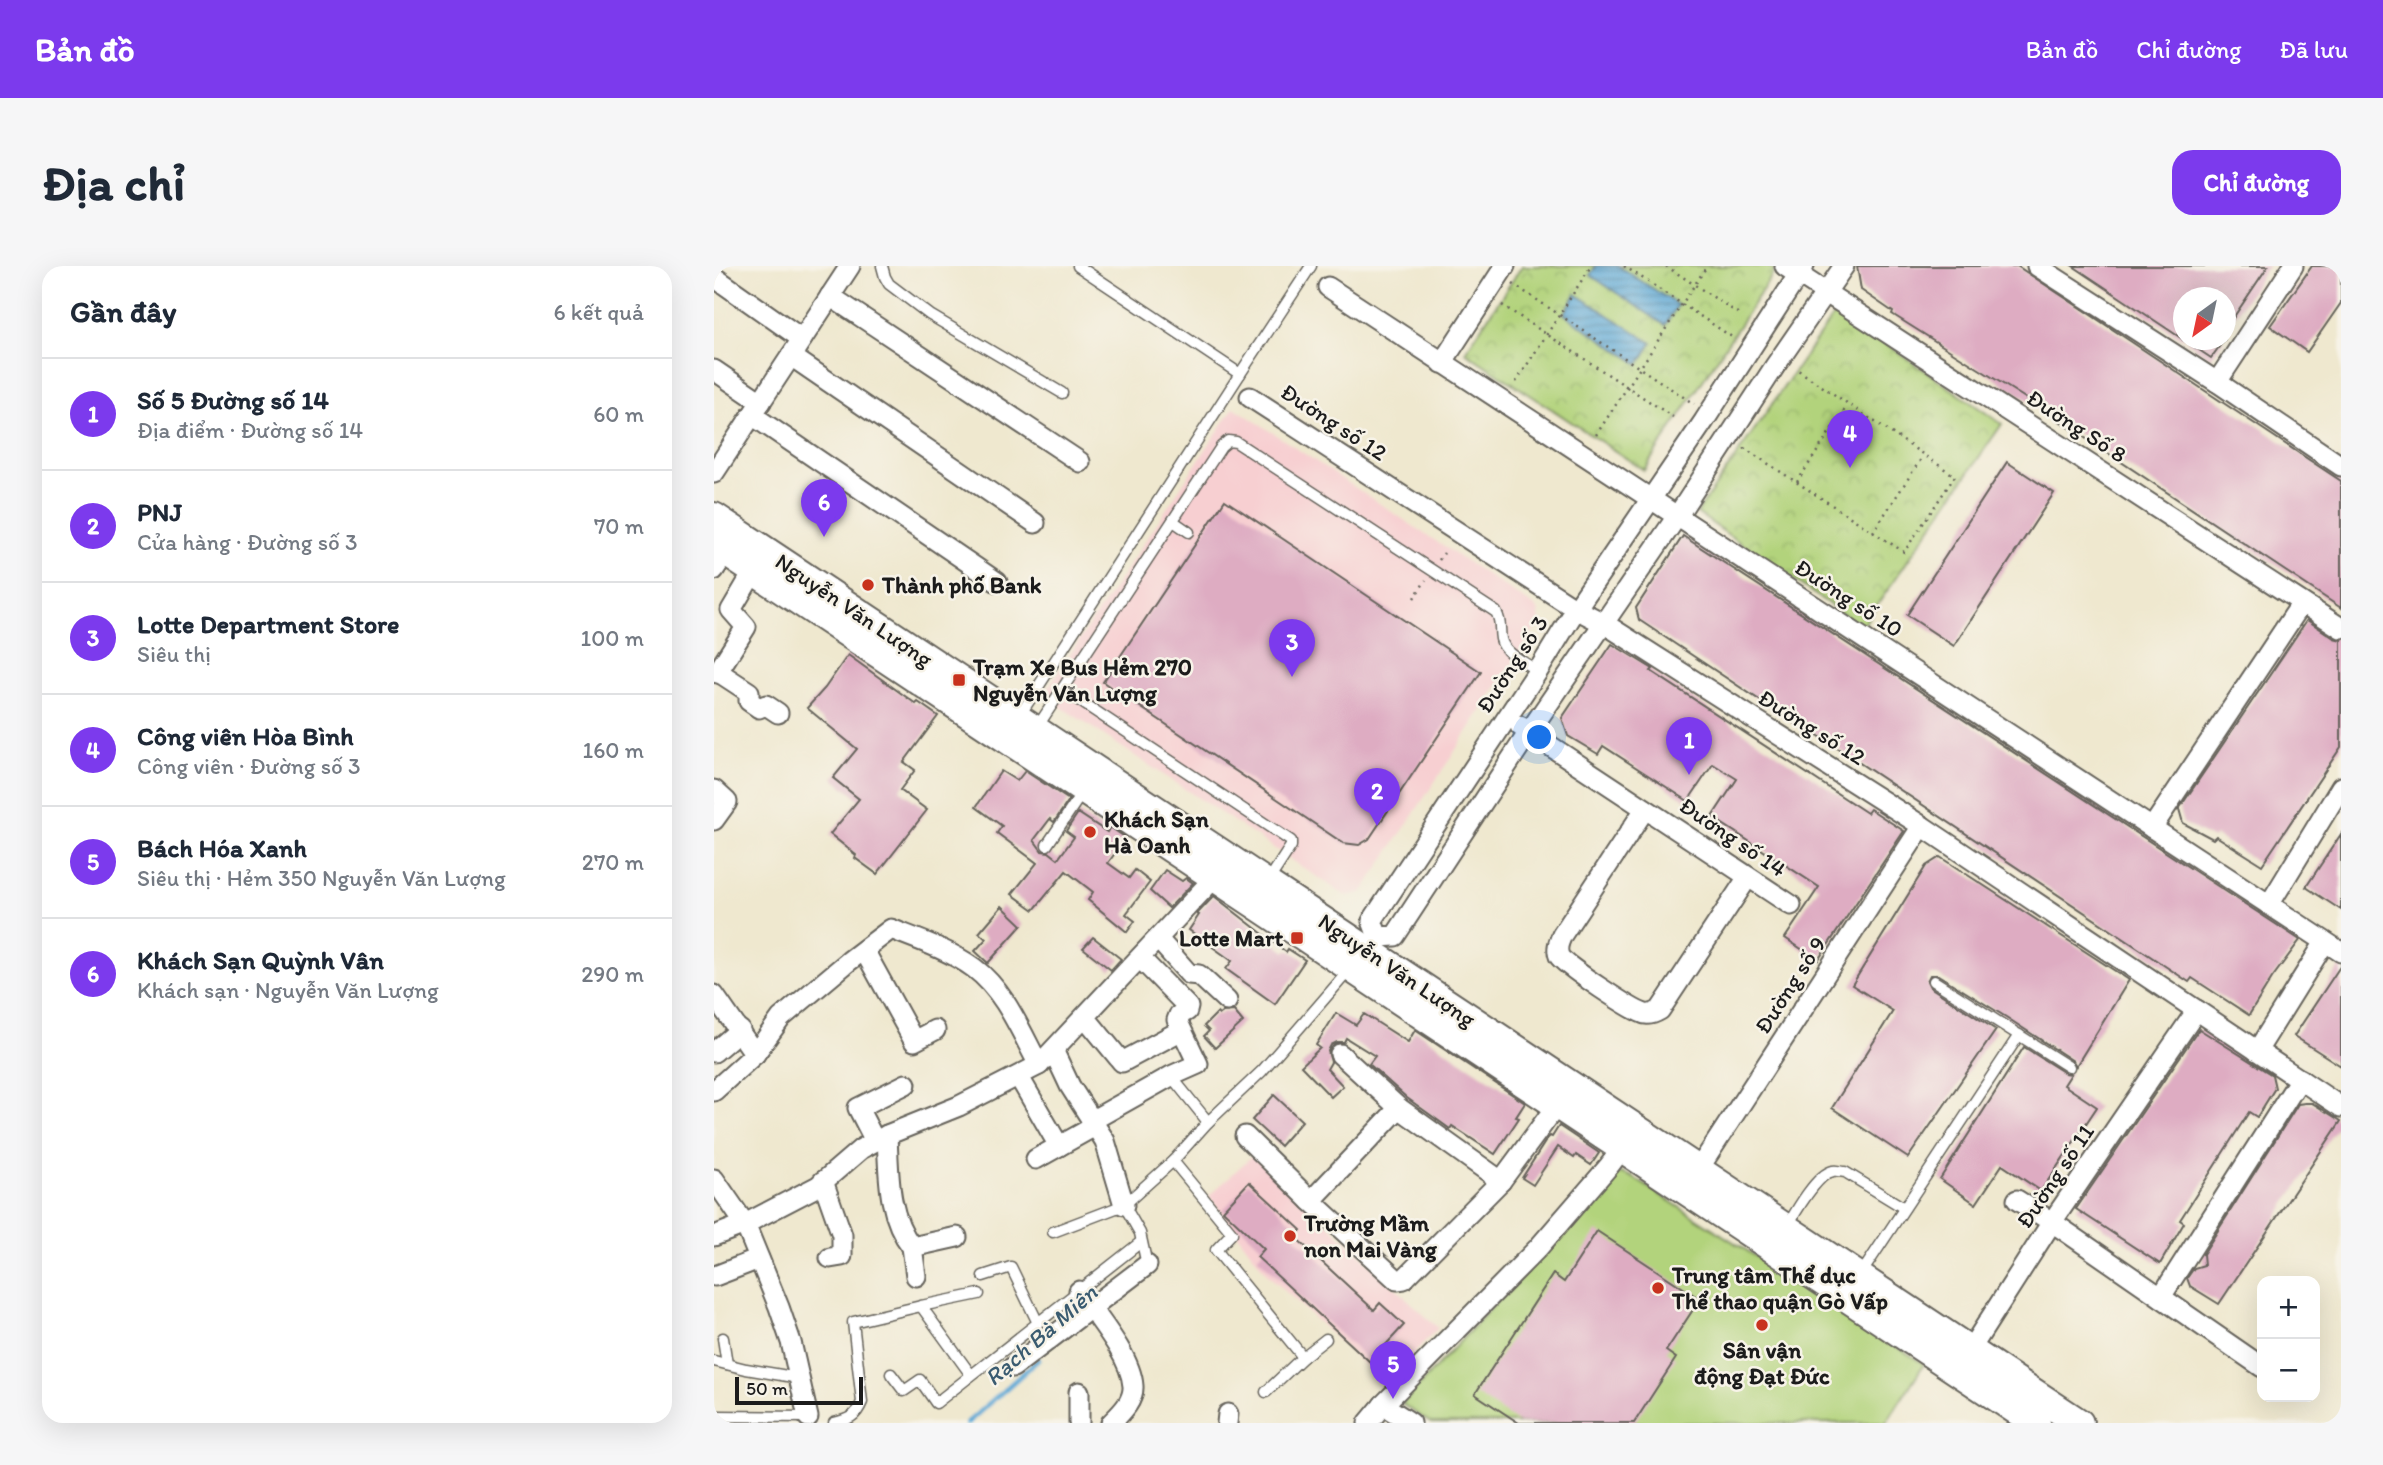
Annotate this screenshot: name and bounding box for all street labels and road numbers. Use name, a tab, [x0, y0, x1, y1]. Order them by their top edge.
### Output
street label: Đường số 12	[1276, 377, 1392, 467]
street label: Đường Số 8	[2022, 383, 2132, 469]
street label: Nguyễn Văn Lượng	[770, 547, 938, 673]
street label: Đường số 10	[1790, 553, 1908, 643]
street label: Đường số 3	[1470, 610, 1554, 718]
street label: Đường số 12	[1753, 683, 1871, 771]
street label: Đường số 14	[1674, 791, 1792, 883]
street label: Nguyễn Văn Lượng	[1313, 907, 1481, 1033]
street label: Đường số 9	[1748, 931, 1832, 1039]
street label: Đường số 11	[2010, 1118, 2100, 1233]

